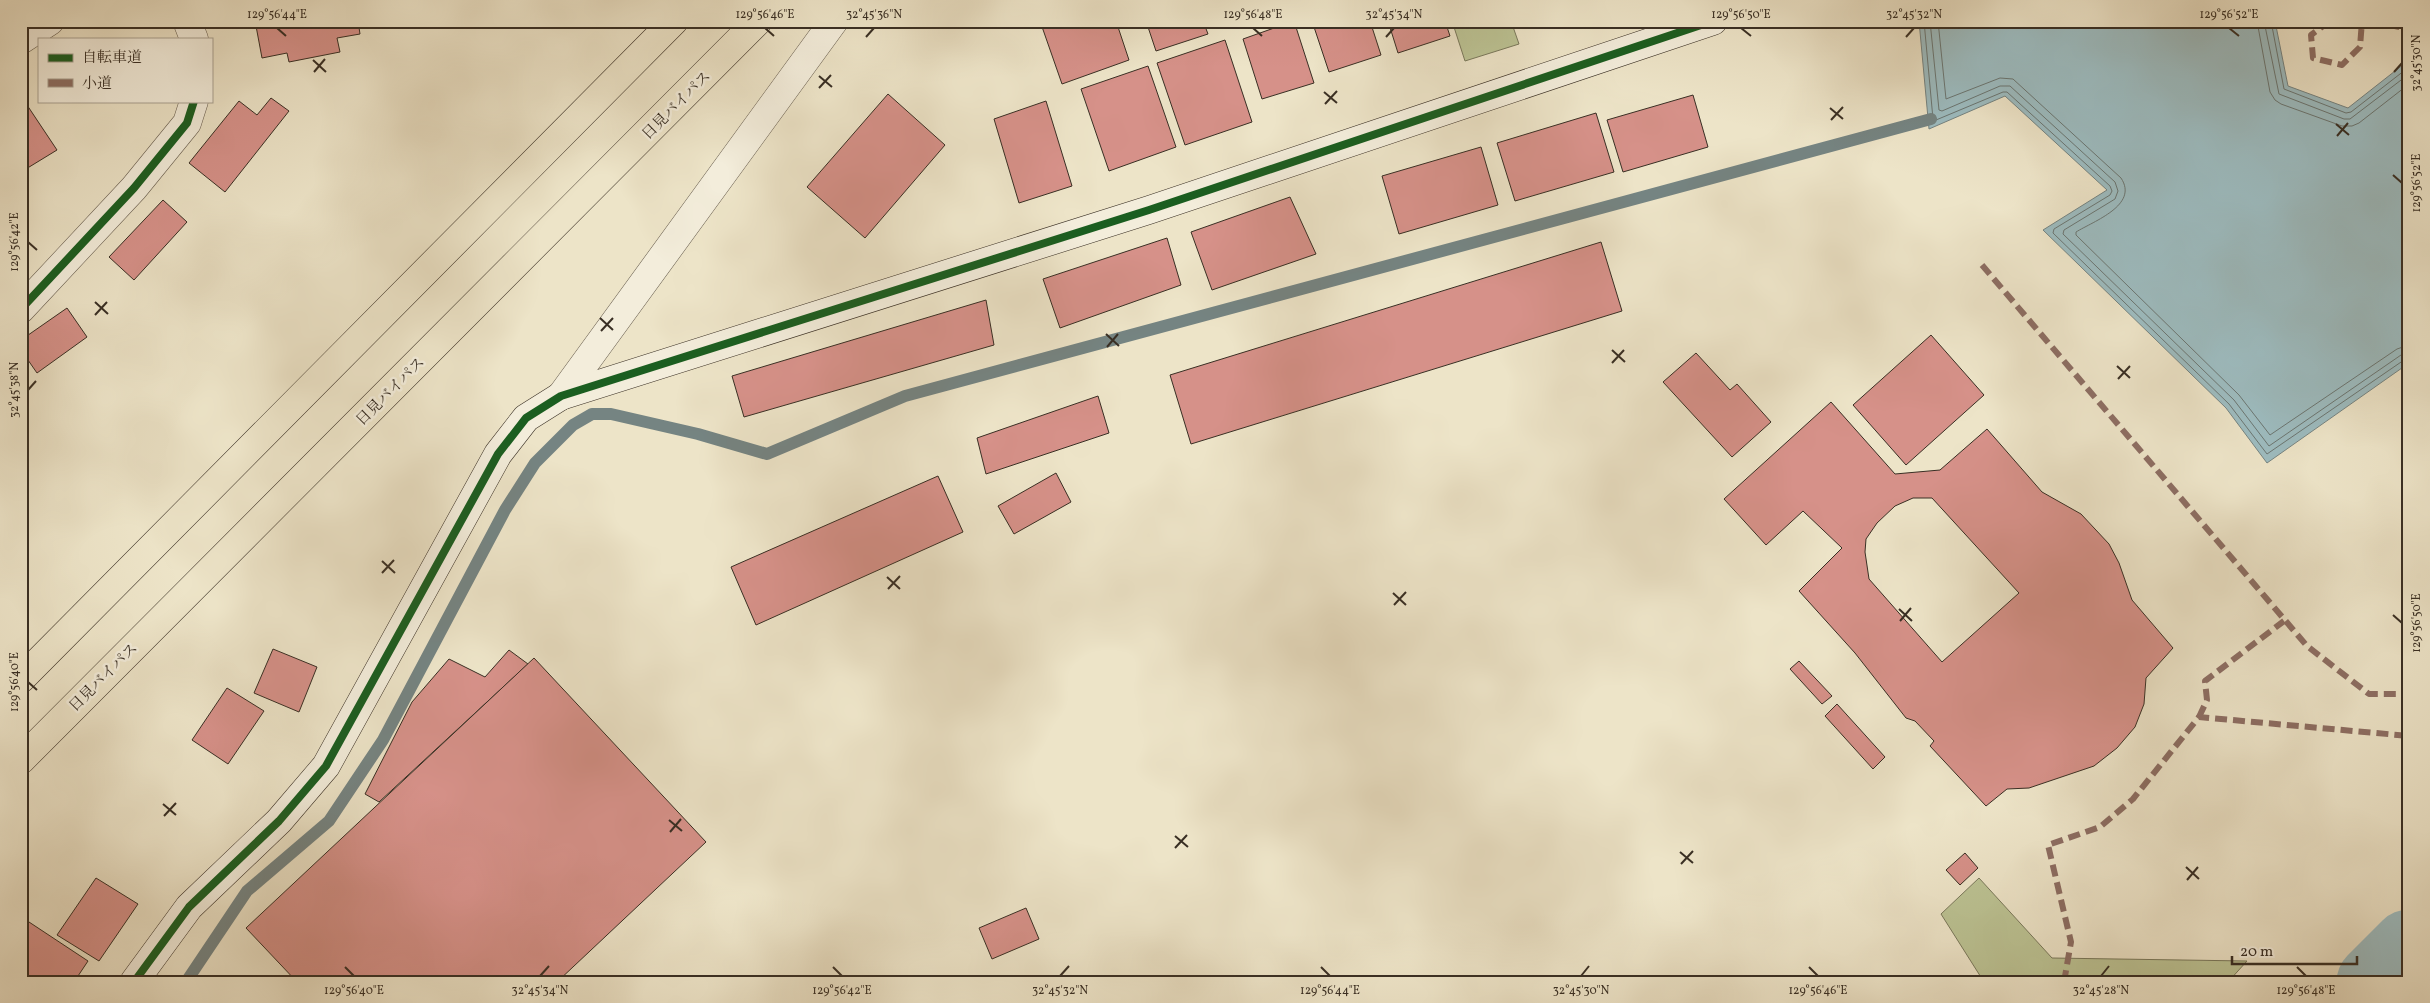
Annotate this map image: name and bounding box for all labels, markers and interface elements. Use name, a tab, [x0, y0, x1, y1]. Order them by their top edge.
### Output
text: 129°56'44"E	[247, 7, 307, 23]
text: 129°56'46"E	[735, 7, 795, 23]
text: 32°45'36"N	[846, 7, 902, 23]
text: 129°56'48"E	[1223, 7, 1283, 23]
text: 32°45'34"N	[1366, 7, 1423, 23]
text: 129°56'50"E	[1711, 7, 1771, 23]
text: 32°45'32"N	[1886, 7, 1942, 23]
text: 129°56'52"E	[2200, 7, 2258, 23]
text: 32°45'30"N	[2409, 35, 2425, 91]
legend	[38, 38, 212, 102]
text: 自転車道	[82, 48, 142, 69]
street label: 日見バイパス	[638, 67, 716, 145]
text: 小道	[82, 74, 112, 95]
text: 129°56'52"E	[2409, 154, 2425, 212]
text: 129°56'42"E	[7, 212, 23, 272]
street label: 日見バイパス	[352, 353, 430, 431]
text: 32°45'38"N	[7, 362, 23, 418]
text: 129°56'50"E	[2409, 593, 2425, 653]
street label: 日見バイパス	[65, 639, 143, 717]
text: 129°56'40"E	[7, 652, 23, 712]
scale bar	[2232, 933, 2358, 965]
text: 20 m	[2240, 942, 2273, 963]
text: 129°56'40"E	[324, 983, 384, 999]
text: 32°45'34"N	[512, 983, 569, 999]
text: 129°56'42"E	[812, 983, 872, 999]
text: 32°45'32"N	[1032, 983, 1088, 999]
text: 129°56'44"E	[1300, 983, 1360, 999]
text: 32°45'30"N	[1553, 983, 1609, 999]
text: 129°56'46"E	[1788, 983, 1848, 999]
text: 32°45'28"N	[2073, 983, 2129, 999]
text: 129°56'48"E	[2276, 983, 2336, 999]

